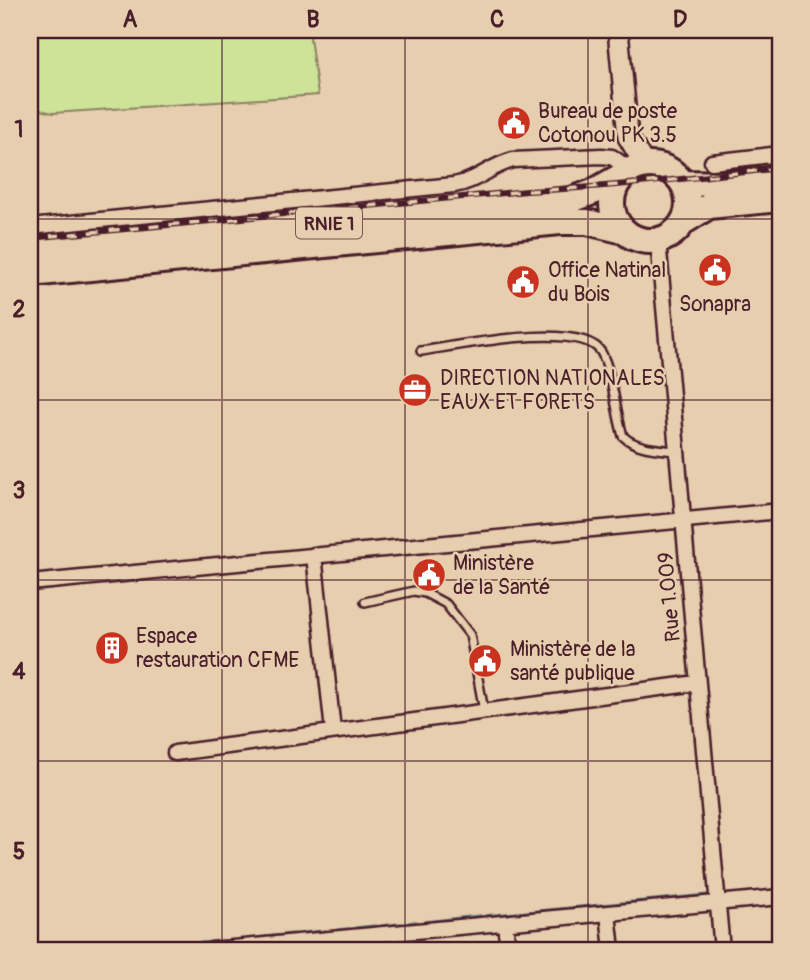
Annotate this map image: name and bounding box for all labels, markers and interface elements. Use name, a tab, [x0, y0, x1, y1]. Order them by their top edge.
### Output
text: A	[123, 5, 138, 34]
text: B	[306, 5, 320, 34]
text: C	[490, 5, 504, 34]
text: D	[673, 5, 687, 34]
place label: Bureau de poste Cotonou PK 3.5	[538, 98, 678, 149]
public building icon: Bureau de poste Cotonou PK 3.5	[495, 104, 533, 142]
text: 1	[15, 115, 24, 144]
road number: RNIE 1	[296, 208, 362, 238]
public building icon: Sonapra	[696, 251, 734, 289]
place label: Office Natinal du Bois	[548, 257, 666, 308]
public building icon: Office Natinal du Bois	[504, 263, 542, 301]
place label: Sonapra	[679, 291, 751, 318]
text: 2	[13, 295, 26, 324]
place label: DIRECTION NATIONALES EAUX ET FORETS	[440, 365, 665, 416]
office icon: DIRECTION NATIONALES EAUX ET FORETS	[396, 371, 434, 409]
text: 3	[13, 476, 25, 505]
place label: Ministère de la Santé	[453, 550, 550, 601]
street label: Rue 1.009	[652, 551, 687, 643]
public building icon: Ministère de la Santé	[410, 556, 448, 594]
place label: Espace restauration CFME	[136, 623, 299, 674]
building icon: Espace restauration CFME	[93, 629, 131, 667]
place label: Ministère de la santé publique	[510, 636, 635, 687]
public building icon: Ministère de la santé publique	[466, 642, 504, 680]
text: 4	[12, 657, 26, 686]
text: 5	[13, 837, 25, 866]

